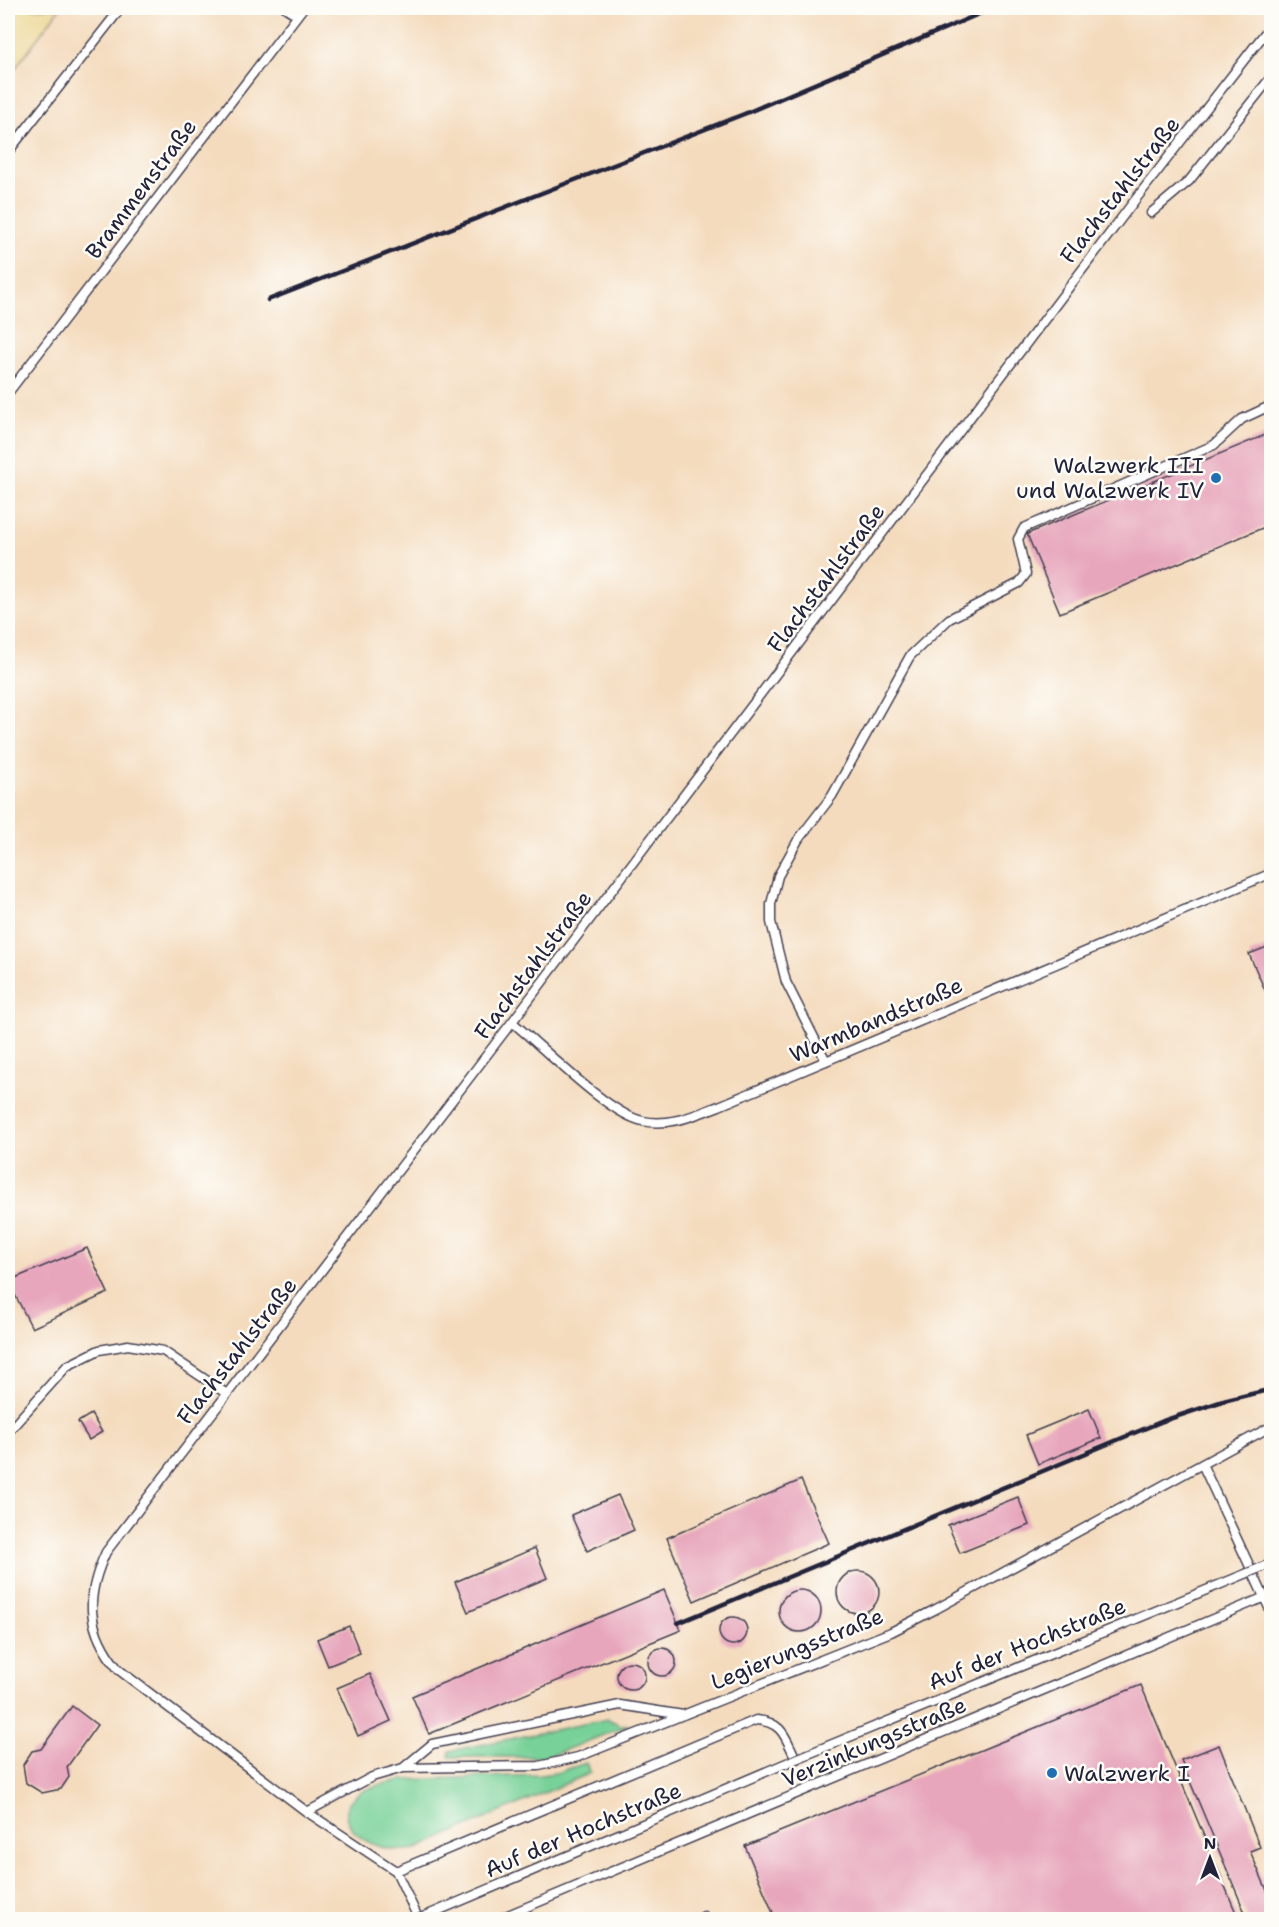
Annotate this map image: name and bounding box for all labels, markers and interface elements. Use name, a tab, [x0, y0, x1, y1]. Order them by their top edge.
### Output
street label: Flachstahlstraße	[1054, 111, 1186, 269]
street label: Brammenstraße	[79, 113, 203, 265]
place label: Walzwerk III und Walzwerk IV	[1016, 451, 1204, 505]
marker: Walzwerk III und Walzwerk IV	[1209, 471, 1223, 485]
street label: Flachstahlstraße	[761, 498, 891, 658]
street label: Flachstahlstraße	[468, 885, 598, 1045]
street label: Warmbandstraße	[785, 970, 967, 1070]
street label: Flachstahlstraße	[171, 1272, 303, 1430]
street label: Auf der Hochstraße	[924, 1591, 1130, 1697]
street label: Legierungsstraße	[706, 1601, 888, 1697]
street label: Verzinkungsstraße	[777, 1690, 971, 1794]
place label: Walzwerk I	[1064, 1759, 1190, 1788]
marker: Walzwerk I	[1045, 1766, 1059, 1780]
street label: Auf der Hochstraße	[480, 1776, 686, 1884]
north arrow	[1180, 1828, 1240, 1888]
text: N	[1204, 1833, 1216, 1854]

